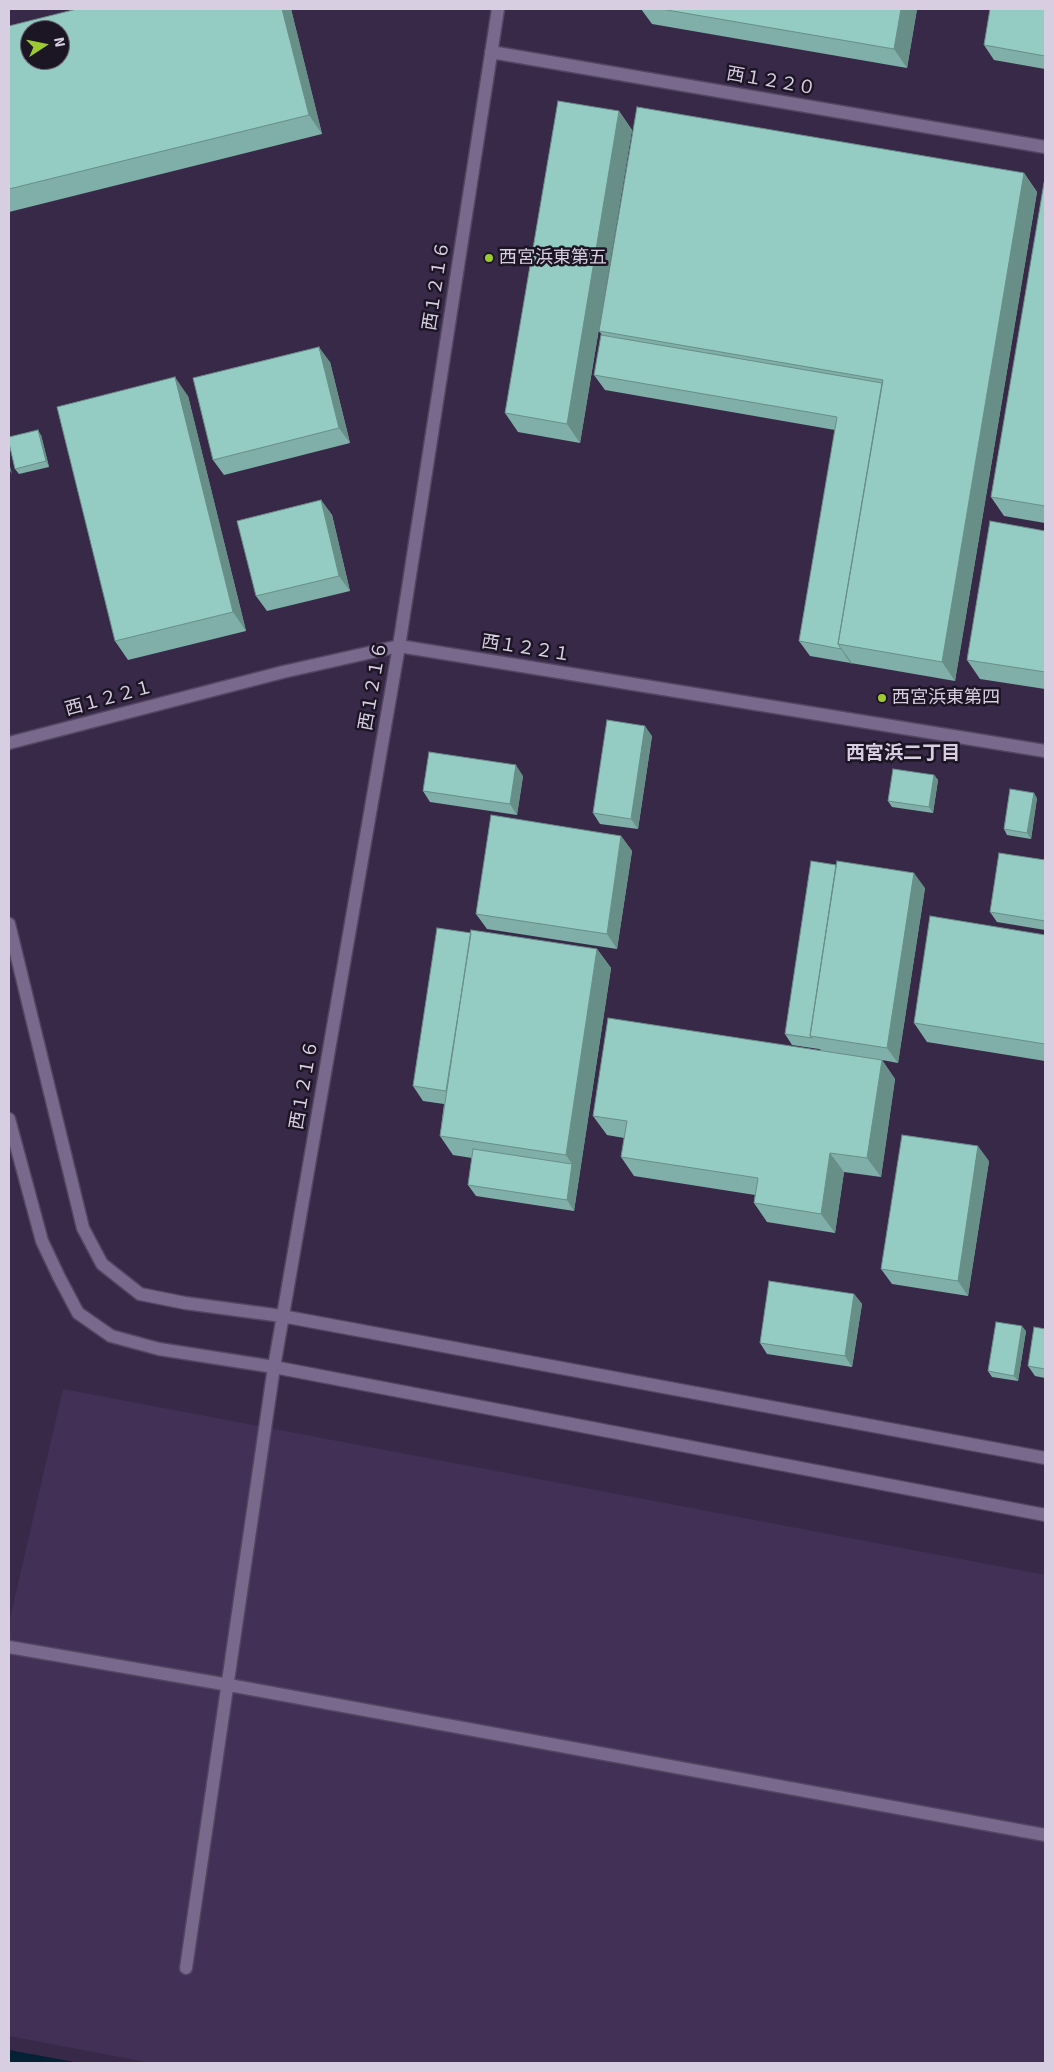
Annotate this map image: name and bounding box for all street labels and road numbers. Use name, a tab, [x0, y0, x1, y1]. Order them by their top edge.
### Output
street label: 西１２２０	[725, 64, 817, 100]
street label: 西１２１６	[419, 240, 455, 332]
street label: 西１２２１	[480, 631, 572, 667]
street label: 西１２１６	[356, 640, 392, 732]
street label: 西１２２１	[63, 677, 155, 721]
street label: 西１２１６	[287, 1039, 323, 1131]

